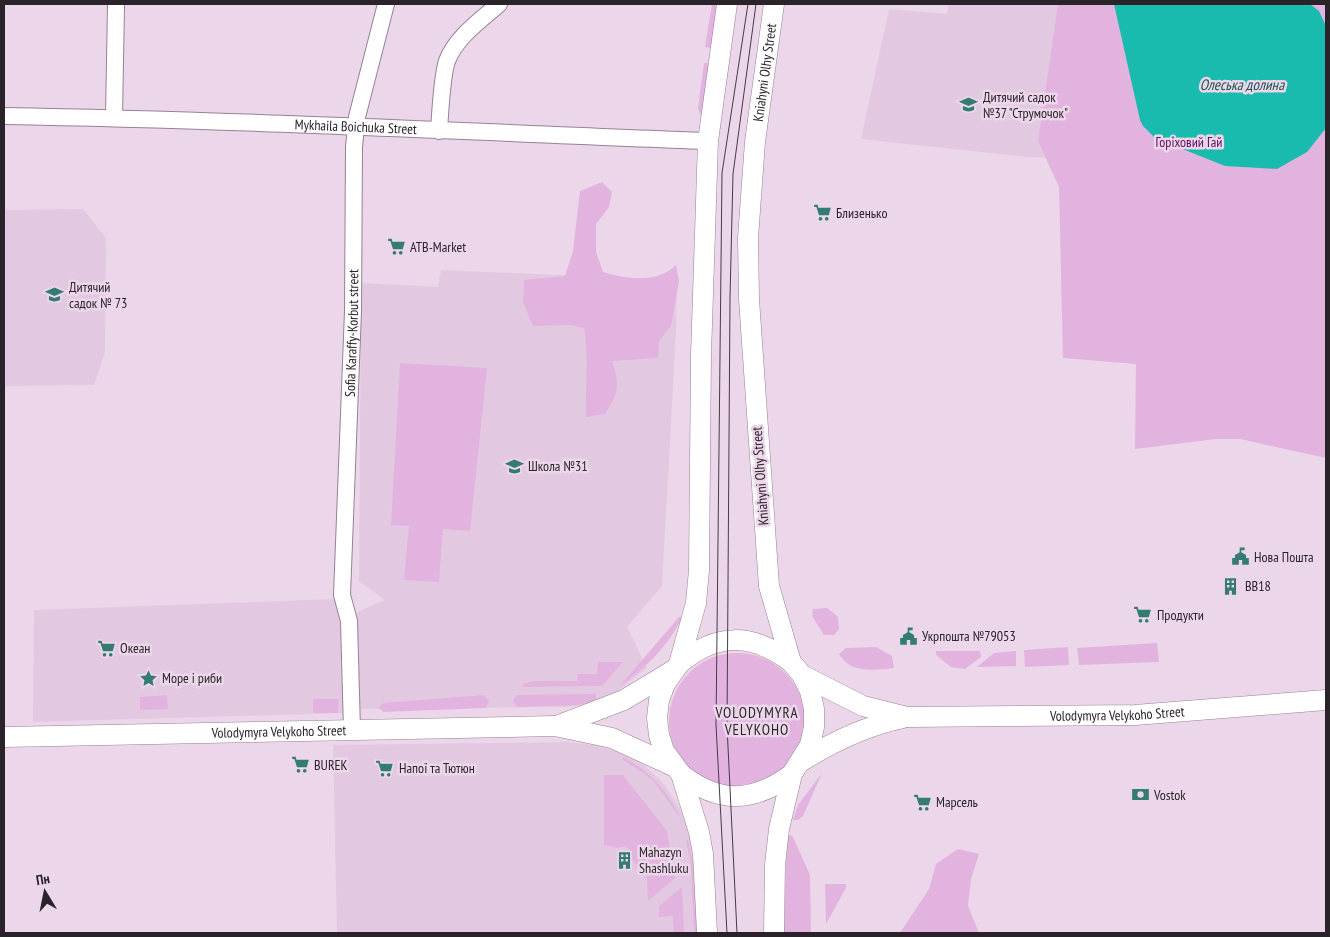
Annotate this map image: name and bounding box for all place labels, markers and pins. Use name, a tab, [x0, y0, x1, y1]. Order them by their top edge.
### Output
place label: Дитячий садок №37 "Струмочок"	[983, 88, 1068, 122]
school or university icon: Дитячий садок №37 "Струмочок"	[959, 95, 979, 115]
supermarket icon: Близенько	[812, 203, 832, 223]
place label: Близенько	[836, 204, 887, 222]
supermarket icon: ATB-Market	[386, 237, 406, 257]
place label: ATB-Market	[410, 238, 466, 256]
place label: Дитячий садок № 73	[69, 278, 127, 312]
school or university icon: Дитячий садок № 73	[45, 285, 65, 305]
school or university icon: Школа №31	[504, 456, 524, 476]
place label: Школа №31	[528, 457, 588, 475]
public building icon: Нова Пошта	[1230, 547, 1250, 567]
place label: Нова Пошта	[1254, 548, 1314, 566]
building icon: BB18	[1221, 576, 1241, 596]
place label: BB18	[1245, 577, 1271, 595]
supermarket icon: Продукти	[1133, 605, 1153, 625]
place label: Продукти	[1157, 606, 1204, 624]
public building icon: Укрпошта №79053	[898, 626, 918, 646]
place label: Укрпошта №79053	[922, 627, 1016, 645]
supermarket icon: Океан	[96, 638, 116, 658]
place label: Океан	[120, 639, 150, 657]
place icon: Море і риби	[138, 668, 158, 688]
place label: Море і риби	[162, 669, 222, 687]
supermarket icon: BUREK	[290, 755, 310, 775]
place label: BUREK	[314, 756, 348, 774]
supermarket icon: Напої та Тютюн	[375, 758, 395, 778]
place label: Напої та Тютюн	[399, 759, 475, 777]
bank icon: Vostok	[1130, 785, 1150, 805]
place label: Vostok	[1153, 786, 1186, 804]
supermarket icon: Марсель	[912, 792, 932, 812]
place label: Марсель	[936, 793, 978, 811]
place label: Mahazyn Shashluku	[639, 843, 689, 877]
building icon: Mahazyn Shashluku	[615, 850, 635, 870]

